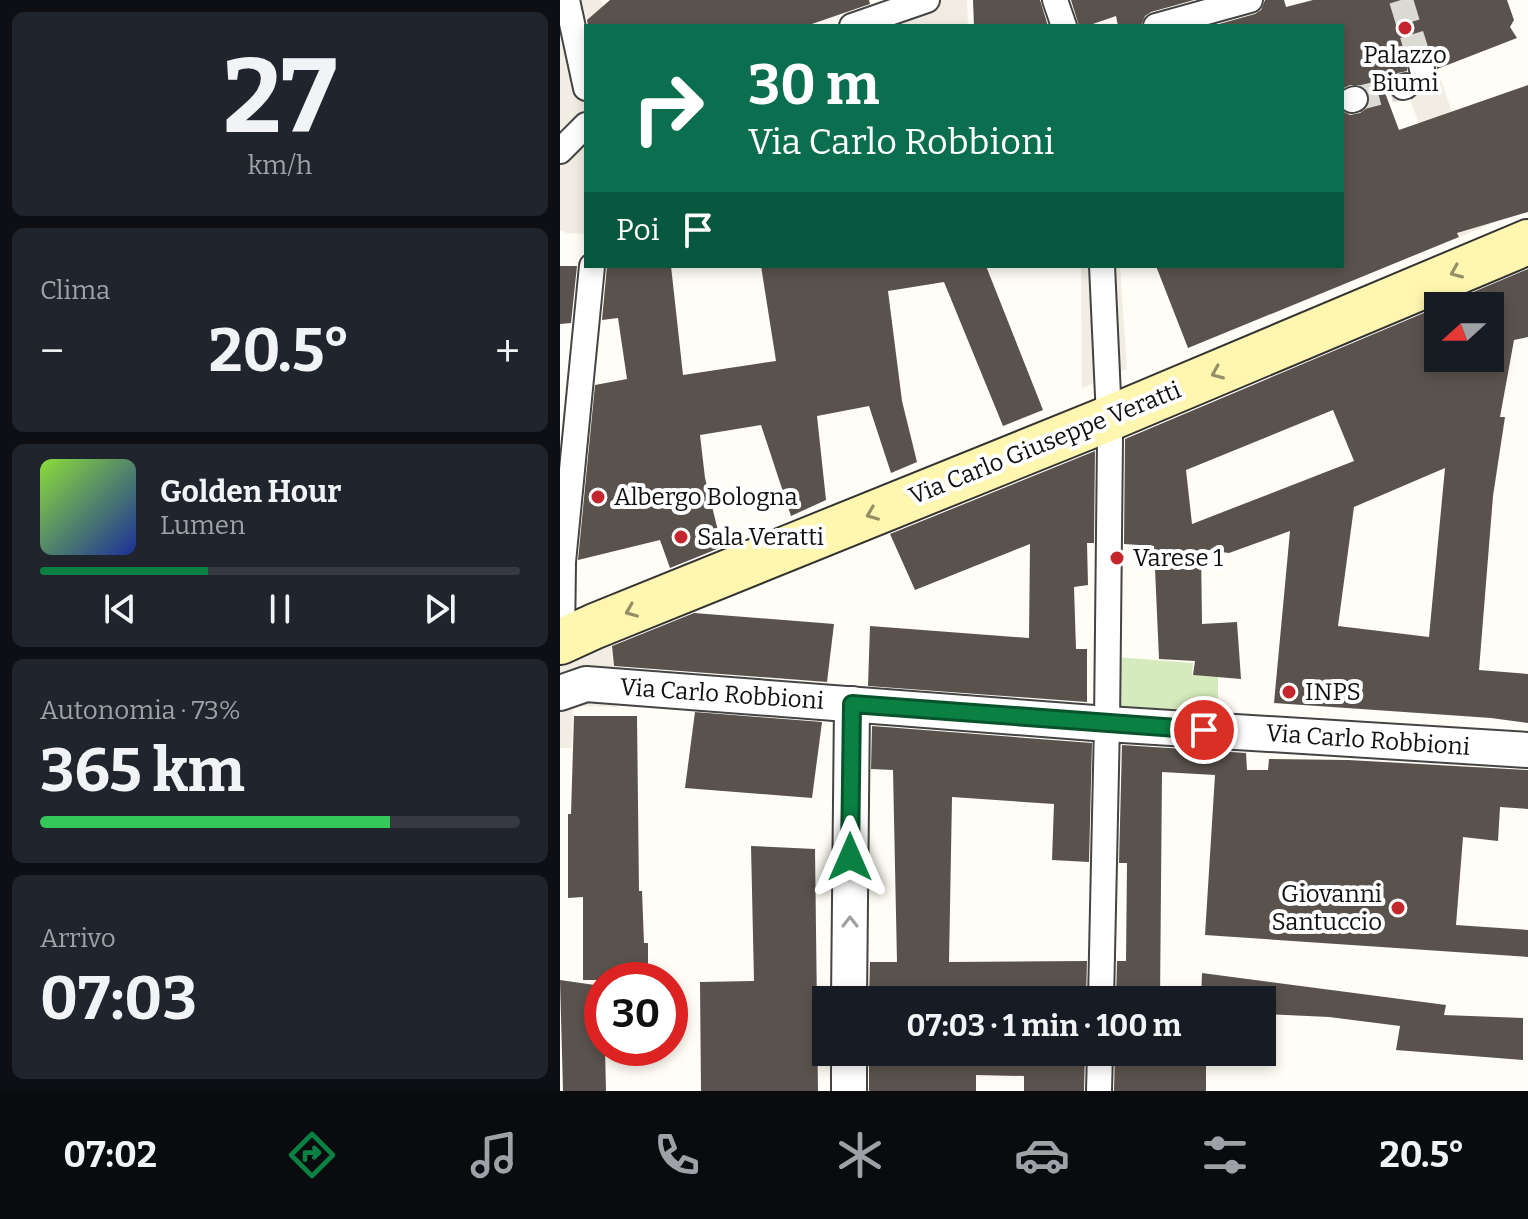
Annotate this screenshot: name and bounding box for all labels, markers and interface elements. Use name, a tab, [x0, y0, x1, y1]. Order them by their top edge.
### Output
marker: Palazzo Biumi	[1396, 19, 1414, 37]
text: 27	[223, 35, 337, 160]
place label: Palazzo Biumi	[1363, 41, 1447, 97]
text: 30 m	[748, 52, 879, 119]
icon: right	[616, 56, 720, 160]
text: Via Carlo Robbioni	[748, 120, 1054, 164]
text: km/h	[248, 150, 312, 181]
icon: arrive	[676, 208, 720, 252]
text: Poi	[616, 212, 660, 248]
one-way arrow	[1450, 262, 1464, 278]
text: Clima	[40, 275, 110, 306]
north arrow	[1424, 292, 1504, 372]
map controls	[1424, 292, 1504, 372]
text: 20.5°	[209, 315, 350, 387]
text: −	[40, 325, 64, 378]
text: +	[495, 325, 520, 378]
one-way arrow	[1210, 363, 1225, 379]
street label: Via Carlo Giuseppe Veratti	[905, 376, 1185, 510]
text: Golden Hour	[160, 474, 341, 510]
place label: Albergo Bologna	[614, 483, 798, 511]
marker: Albergo Bologna	[589, 488, 607, 506]
one-way arrow	[866, 504, 880, 521]
text: Lumen	[160, 510, 246, 541]
place label: Sala Veratti	[697, 523, 824, 551]
marker: Sala Veratti	[672, 528, 690, 546]
place label: Varese 1	[1133, 544, 1223, 572]
marker: Varese 1	[1108, 549, 1126, 567]
icon: previous	[98, 587, 142, 631]
icon: pause	[258, 587, 302, 631]
icon: next	[418, 587, 462, 631]
one-way arrow	[625, 601, 639, 618]
street label: Via Carlo Robbioni	[619, 673, 825, 715]
place label: INPS	[1305, 678, 1361, 706]
marker: INPS	[1280, 683, 1298, 701]
text: Autonomia · 73%	[40, 695, 241, 726]
pin	[1170, 696, 1238, 764]
icon: arrive	[1182, 708, 1226, 752]
street label: Via Carlo Robbioni	[1265, 719, 1471, 761]
text: 365 km	[40, 735, 245, 807]
position arrow	[808, 815, 892, 899]
place label: Giovanni Santuccio	[1271, 880, 1382, 936]
marker: Giovanni Santuccio	[1389, 899, 1407, 917]
one-way arrow	[841, 915, 859, 928]
text: Arrivo	[40, 923, 116, 954]
speed limit sign: 30	[584, 962, 688, 1066]
text: 07:03	[40, 963, 197, 1035]
text: 07:03 · 1 min · 100 m	[906, 1008, 1182, 1044]
icon: directions	[284, 1127, 340, 1183]
icon: music	[466, 1127, 522, 1183]
icon: phone	[649, 1127, 705, 1183]
icon: climate	[832, 1127, 888, 1183]
icon: car	[1014, 1127, 1070, 1183]
icon: filters	[1197, 1127, 1253, 1183]
text: 07:02	[63, 1133, 157, 1177]
text: 20.5°	[1380, 1133, 1465, 1177]

